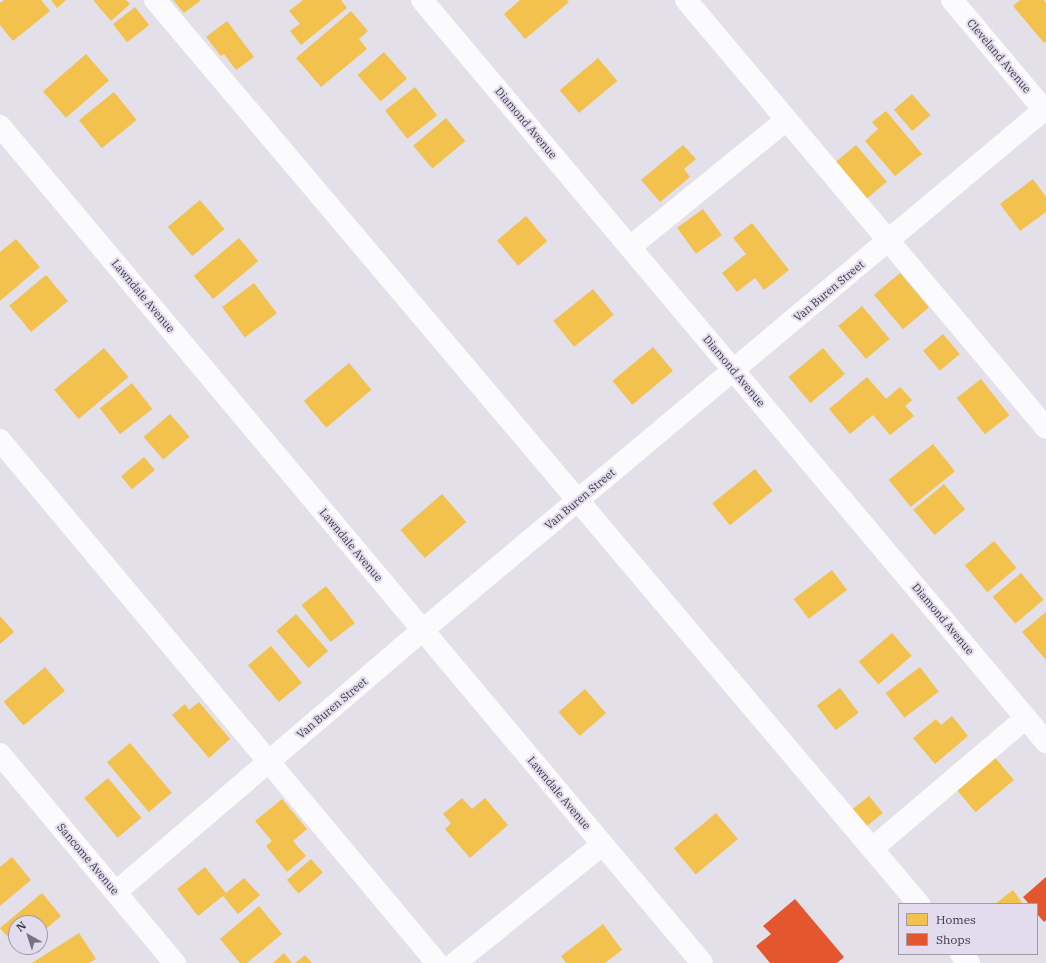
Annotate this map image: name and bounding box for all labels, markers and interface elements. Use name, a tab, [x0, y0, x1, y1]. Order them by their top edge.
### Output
street label: Cleveland Avenue	[964, 16, 1034, 96]
street label: Diamond Avenue	[492, 85, 560, 161]
street label: Lawndale Avenue	[109, 257, 177, 335]
street label: Van Buren Street	[791, 258, 867, 324]
street label: Diamond Avenue	[700, 333, 768, 409]
street label: Van Buren Street	[542, 466, 618, 532]
street label: Lawndale Avenue	[317, 506, 385, 584]
street label: Diamond Avenue	[909, 581, 977, 657]
street label: Van Buren Street	[294, 675, 370, 741]
street label: Lawndale Avenue	[525, 754, 593, 832]
street label: Sancome Avenue	[54, 821, 122, 897]
legend	[898, 903, 1038, 955]
text: Homes	[936, 912, 976, 927]
north arrow	[8, 915, 48, 955]
text: N	[13, 918, 29, 935]
text: Shops	[936, 932, 971, 947]

